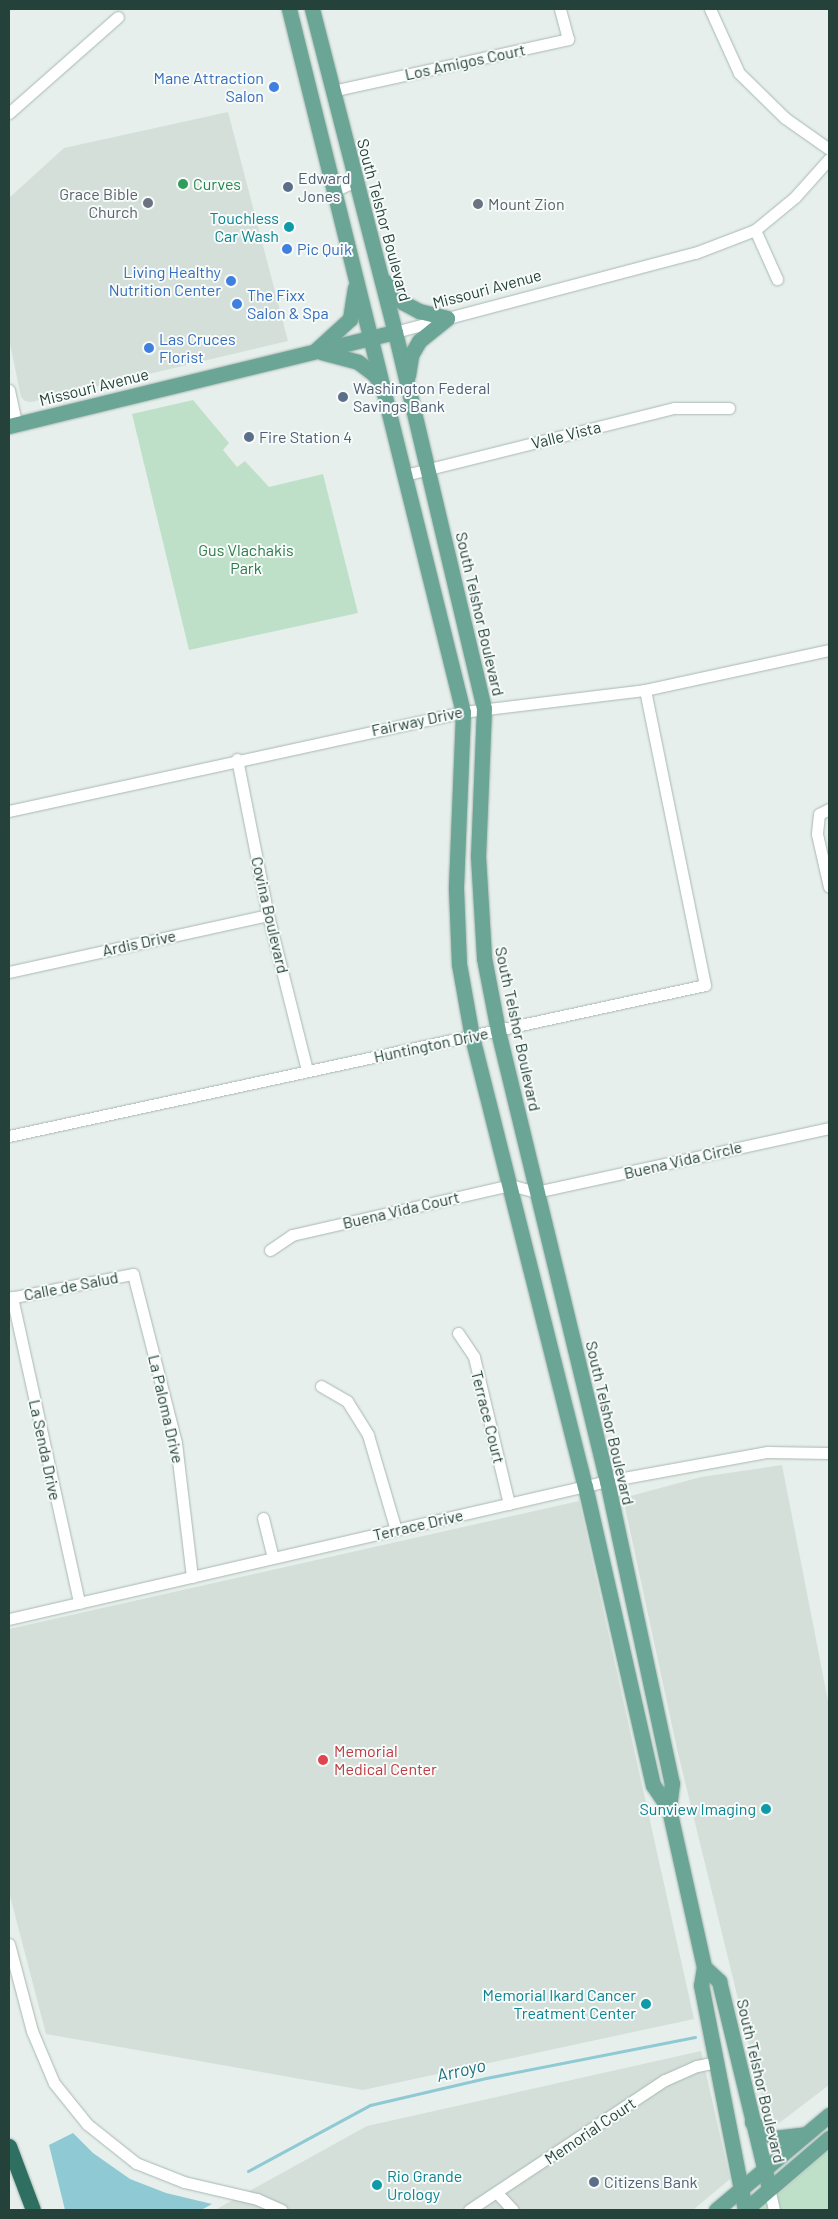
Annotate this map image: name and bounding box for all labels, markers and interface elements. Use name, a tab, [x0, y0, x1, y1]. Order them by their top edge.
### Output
street label: Los Amigos Court	[403, 40, 527, 84]
place label: Mane Attraction Salon	[153, 68, 264, 106]
marker: Mane Attraction Salon	[268, 81, 280, 93]
street label: South Telshor Boulevard	[353, 136, 415, 304]
place label: Edward Jones	[298, 168, 350, 206]
place label: Curves	[193, 174, 241, 194]
marker: Curves	[177, 178, 189, 190]
marker: Edward Jones	[282, 181, 294, 193]
place label: Grace Bible Church	[59, 184, 138, 222]
place label: Mount Zion	[488, 194, 565, 214]
marker: Grace Bible Church	[142, 197, 154, 209]
marker: Mount Zion	[472, 198, 484, 210]
place label: Touchless Car Wash	[210, 208, 279, 246]
marker: Touchless Car Wash	[283, 221, 295, 233]
place label: Pic Quik	[297, 239, 352, 259]
marker: Pic Quik	[281, 243, 293, 255]
place label: Living Healthy Nutrition Center	[109, 262, 221, 300]
street label: Missouri Avenue	[430, 265, 544, 313]
marker: Living Healthy Nutrition Center	[225, 275, 237, 287]
place label: The Fixx Salon & Spa	[247, 285, 329, 323]
marker: The Fixx Salon & Spa	[231, 298, 243, 310]
place label: Las Cruces Florist	[159, 329, 236, 367]
marker: Las Cruces Florist	[143, 342, 155, 354]
street label: Missouri Avenue	[37, 364, 151, 410]
place label: Washington Federal Savings Bank	[353, 378, 490, 416]
marker: Washington Federal Savings Bank	[337, 391, 349, 403]
street label: Valle Vista	[529, 417, 603, 453]
place label: Fire Station 4	[259, 427, 352, 447]
marker: Fire Station 4	[243, 431, 255, 443]
street label: South Telshor Boulevard	[452, 530, 508, 698]
park label: Gus Vlachakis Park	[198, 540, 294, 578]
street label: Fairway Drive	[370, 702, 464, 740]
street label: Covina Boulevard	[247, 855, 293, 975]
street label: Ardis Drive	[100, 926, 178, 960]
street label: South Telshor Boulevard	[491, 945, 545, 1113]
street label: Huntington Drive	[372, 1023, 490, 1067]
street label: Buena Vida Circle	[622, 1137, 744, 1183]
street label: Buena Vida Court	[341, 1187, 461, 1233]
street label: Calle de Salud	[22, 1267, 120, 1305]
street label: South Telshor Boulevard	[582, 1339, 638, 1507]
street label: La Paloma Drive	[144, 1353, 188, 1465]
street label: Terrace Court	[467, 1369, 509, 1465]
street label: La Senda Drive	[25, 1398, 65, 1502]
street label: Terrace Drive	[371, 1505, 465, 1545]
place label: Memorial Medical Center	[334, 1741, 437, 1779]
marker: Memorial Medical Center	[316, 1753, 330, 1767]
place label: Sunview Imaging	[639, 1799, 756, 1819]
marker: Sunview Imaging	[760, 1803, 772, 1815]
place label: Memorial Ikard Cancer Treatment Center	[482, 1985, 636, 2023]
street label: South Telshor Boulevard	[733, 1997, 789, 2165]
marker: Memorial Ikard Cancer Treatment Center	[640, 1998, 652, 2010]
water label: Arroyo	[434, 2054, 488, 2086]
street label: Memorial Court	[541, 2094, 639, 2168]
place label: Rio Grande Urology	[387, 2166, 462, 2204]
place label: Citizens Bank	[604, 2172, 698, 2192]
marker: Citizens Bank	[588, 2176, 600, 2188]
marker: Rio Grande Urology	[371, 2179, 383, 2191]

